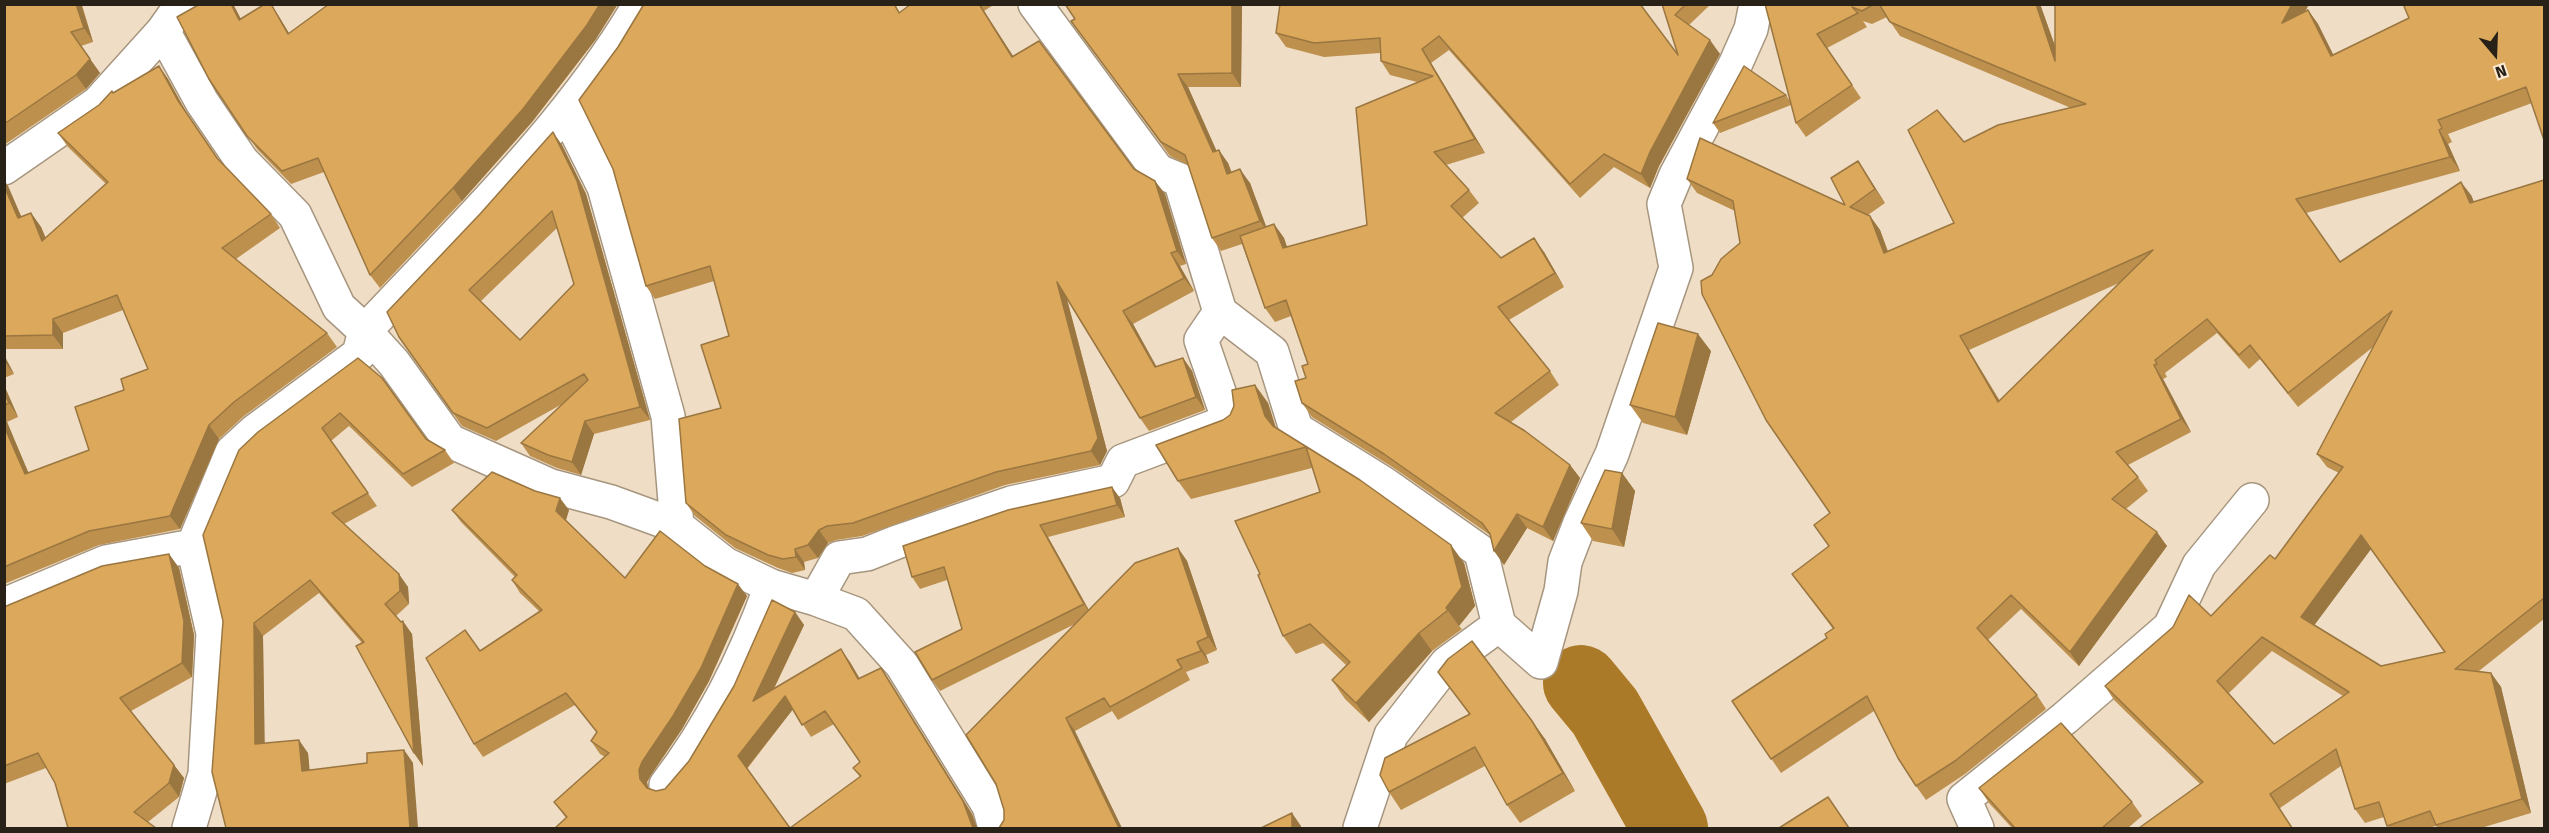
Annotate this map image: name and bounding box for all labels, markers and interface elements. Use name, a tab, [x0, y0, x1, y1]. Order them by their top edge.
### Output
north arrow	[2465, 24, 2525, 84]
text: N	[2493, 61, 2509, 82]

